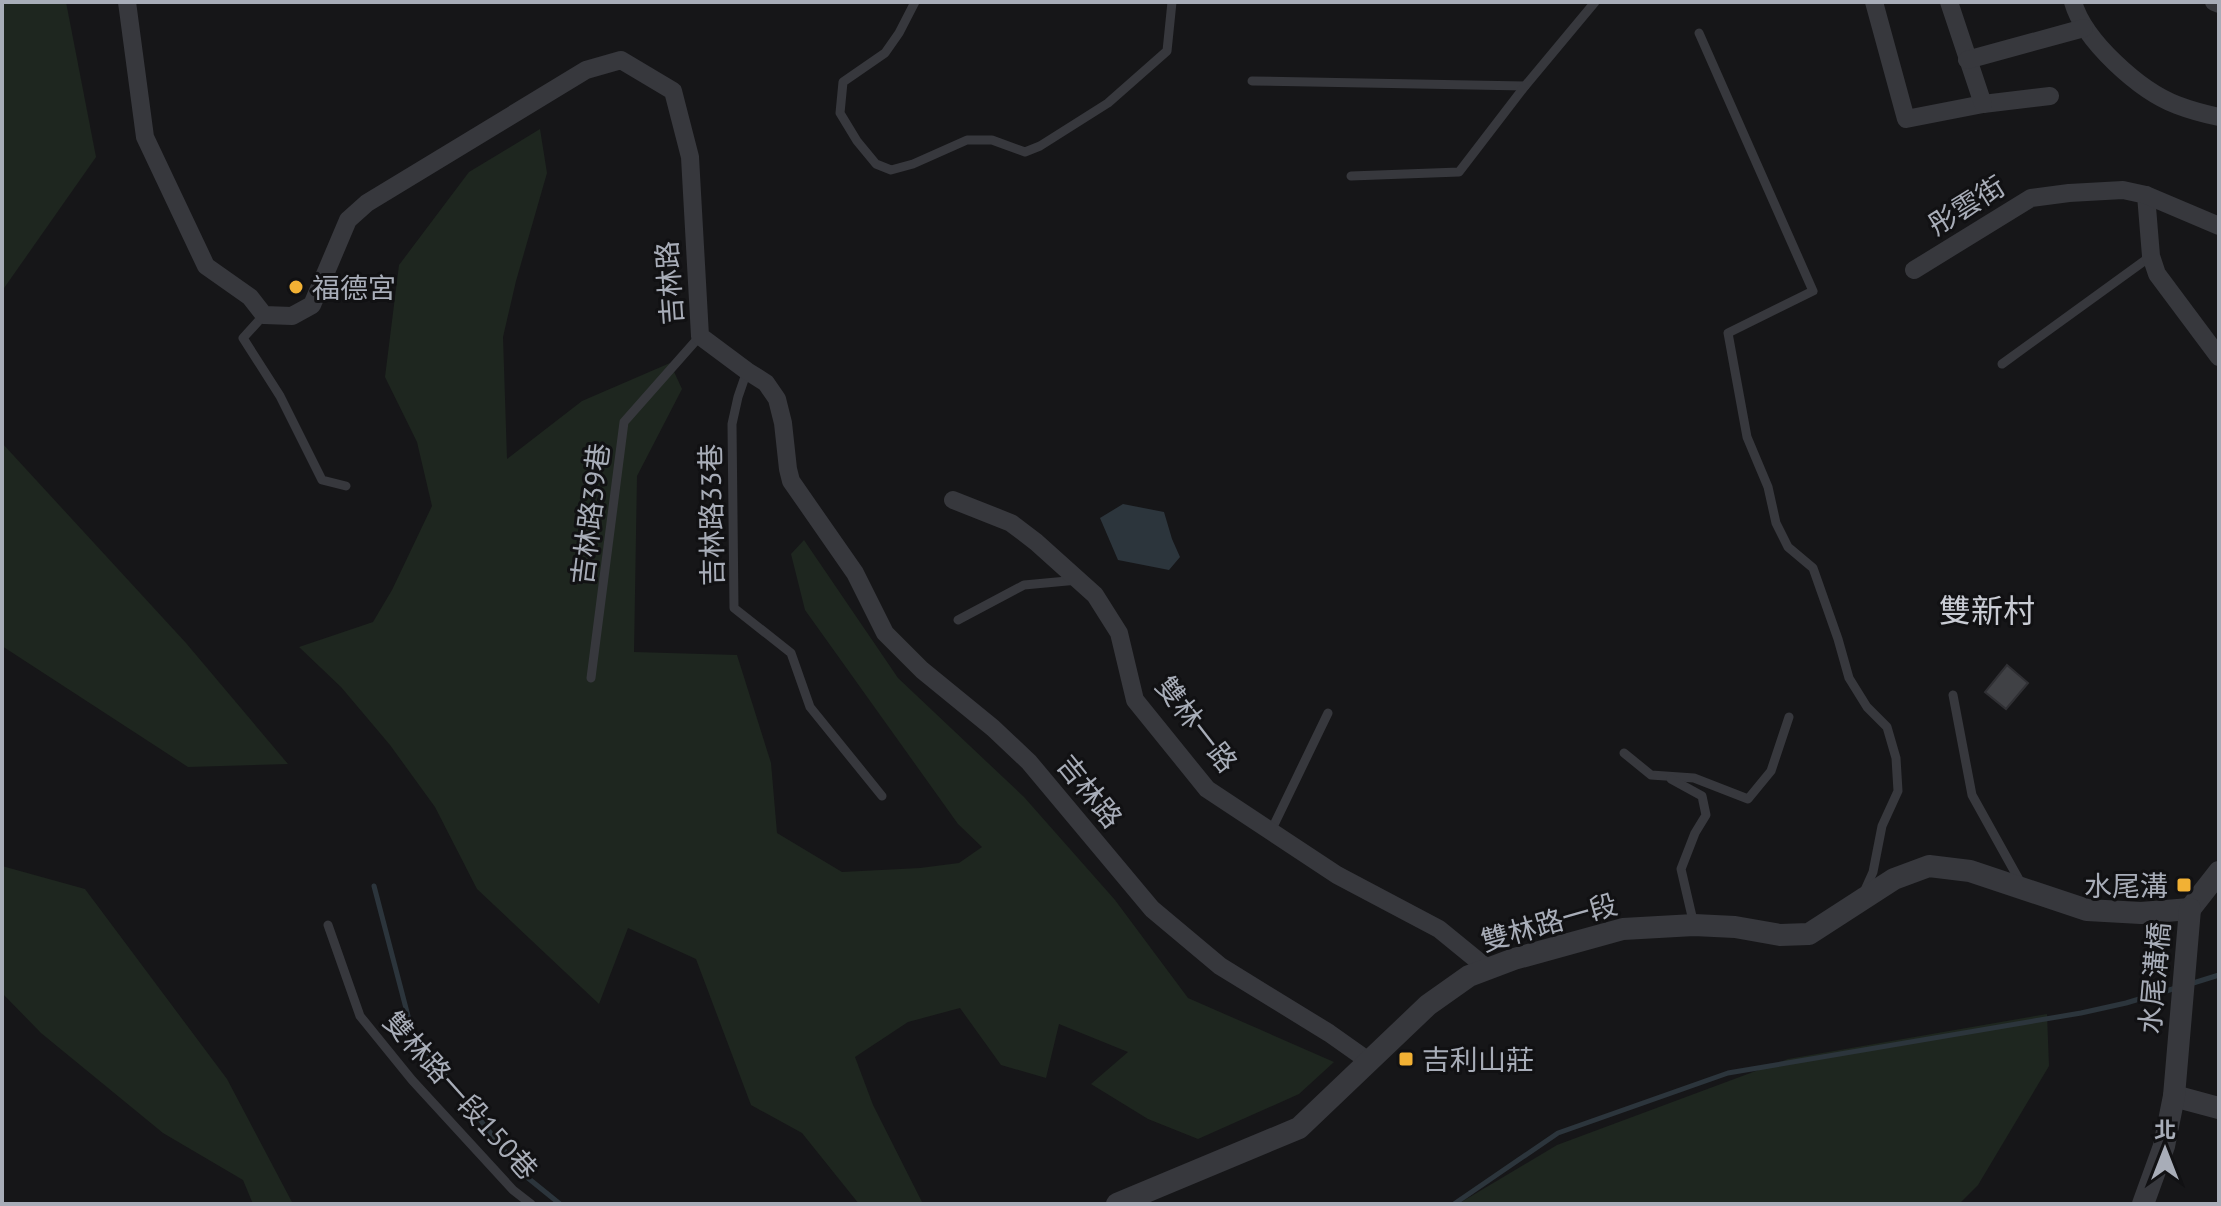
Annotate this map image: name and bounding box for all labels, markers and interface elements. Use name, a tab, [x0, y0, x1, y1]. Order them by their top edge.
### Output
street label: 彤雲街	[1921, 167, 2011, 243]
street label: 吉林路	[648, 240, 690, 326]
place label: 福德宮	[312, 269, 396, 306]
marker: 福德宮	[287, 278, 305, 296]
street label: 吉林路39巷	[563, 441, 617, 587]
street label: 吉林路33巷	[691, 443, 731, 587]
district label: 雙新村	[1939, 589, 2035, 631]
street label: 雙林一路	[1148, 668, 1246, 780]
street label: 吉林路	[1049, 747, 1131, 835]
place label: 水尾溝	[2084, 867, 2168, 904]
marker: 水尾溝	[2175, 876, 2193, 894]
street label: 雙林路一段	[1477, 885, 1621, 959]
street label: 水尾溝橋	[2131, 921, 2177, 1035]
street label: 雙林路一段150巷	[376, 1003, 546, 1187]
place label: 吉利山莊	[1422, 1041, 1534, 1078]
marker: 吉利山莊	[1397, 1050, 1415, 1068]
north arrow	[2125, 1110, 2205, 1190]
text: 北	[2154, 1116, 2176, 1144]

